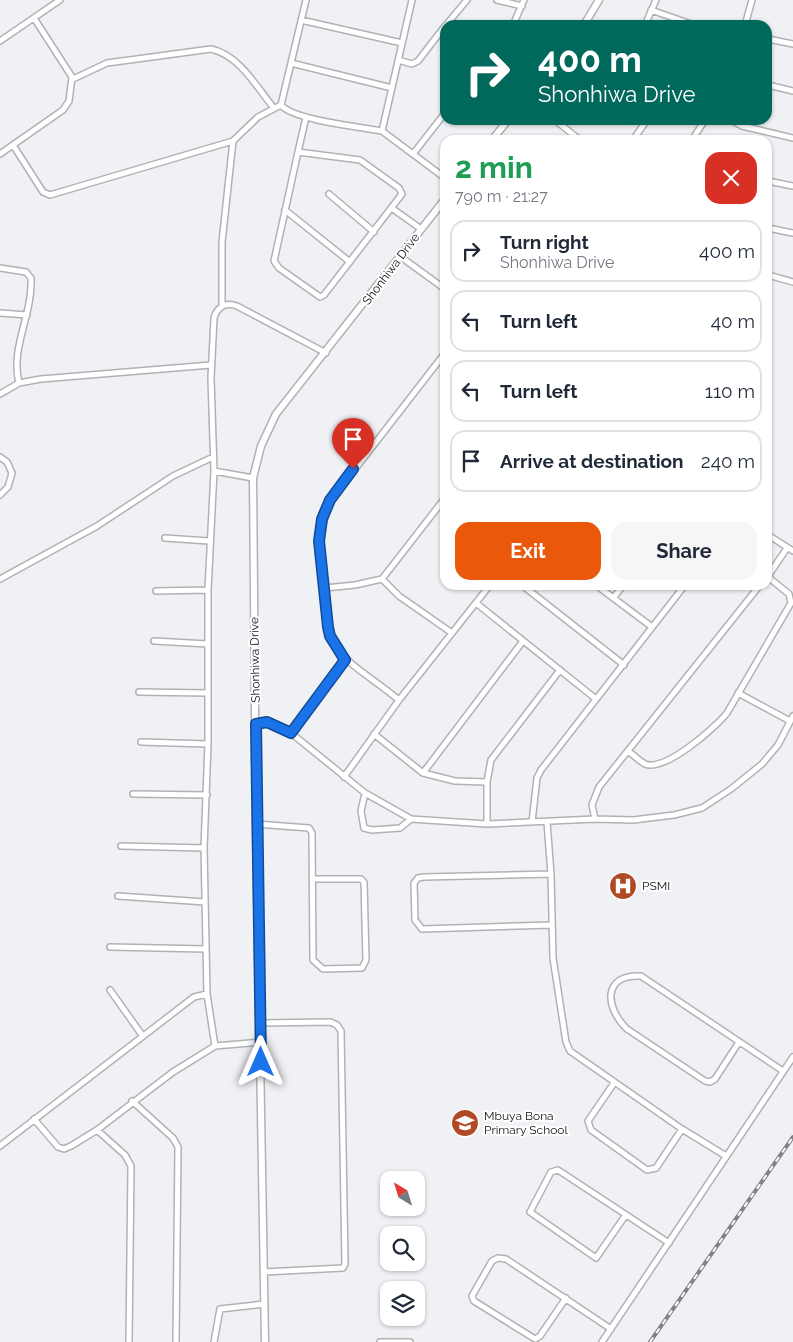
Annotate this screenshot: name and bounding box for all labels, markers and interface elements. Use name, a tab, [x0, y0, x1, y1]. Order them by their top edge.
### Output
text: 400 m	[538, 39, 642, 80]
icon: right	[455, 40, 520, 105]
text: Shonhiwa Drive	[538, 81, 695, 107]
text: 2 min	[455, 150, 533, 185]
button: close	[705, 152, 757, 204]
text: 790 m · 21:27	[455, 187, 548, 206]
street label: Shonhiwa Drive	[360, 230, 422, 308]
text: Turn right	[500, 231, 589, 253]
icon: right	[457, 237, 485, 265]
text: 400 m	[699, 240, 755, 262]
text: Shonhiwa Drive	[500, 253, 614, 272]
icon: left	[457, 307, 485, 335]
text: Turn left	[500, 310, 577, 332]
text: 40 m	[711, 310, 755, 332]
icon: left	[457, 377, 485, 405]
text: Turn left	[500, 380, 577, 402]
text: 110 m	[705, 380, 755, 402]
pin	[332, 418, 374, 469]
icon: arrive	[339, 425, 367, 453]
icon: arrive	[457, 447, 485, 475]
text: Arrive at destination	[500, 450, 684, 472]
text: 240 m	[701, 450, 755, 472]
button: Exit	[455, 522, 601, 580]
button: Share	[611, 522, 757, 580]
street label: Shonhiwa Drive	[247, 617, 263, 703]
hospital icon: PSMI	[608, 871, 638, 901]
place label: PSMI	[642, 879, 670, 893]
position arrow	[234, 1035, 286, 1087]
school or university icon: Mbuya Bona Primary School	[450, 1108, 480, 1138]
place label: Mbuya Bona Primary School	[484, 1109, 568, 1137]
north arrow	[380, 1171, 425, 1216]
map controls	[380, 1171, 425, 1326]
button: search	[380, 1226, 425, 1271]
button: layers	[380, 1281, 425, 1326]

